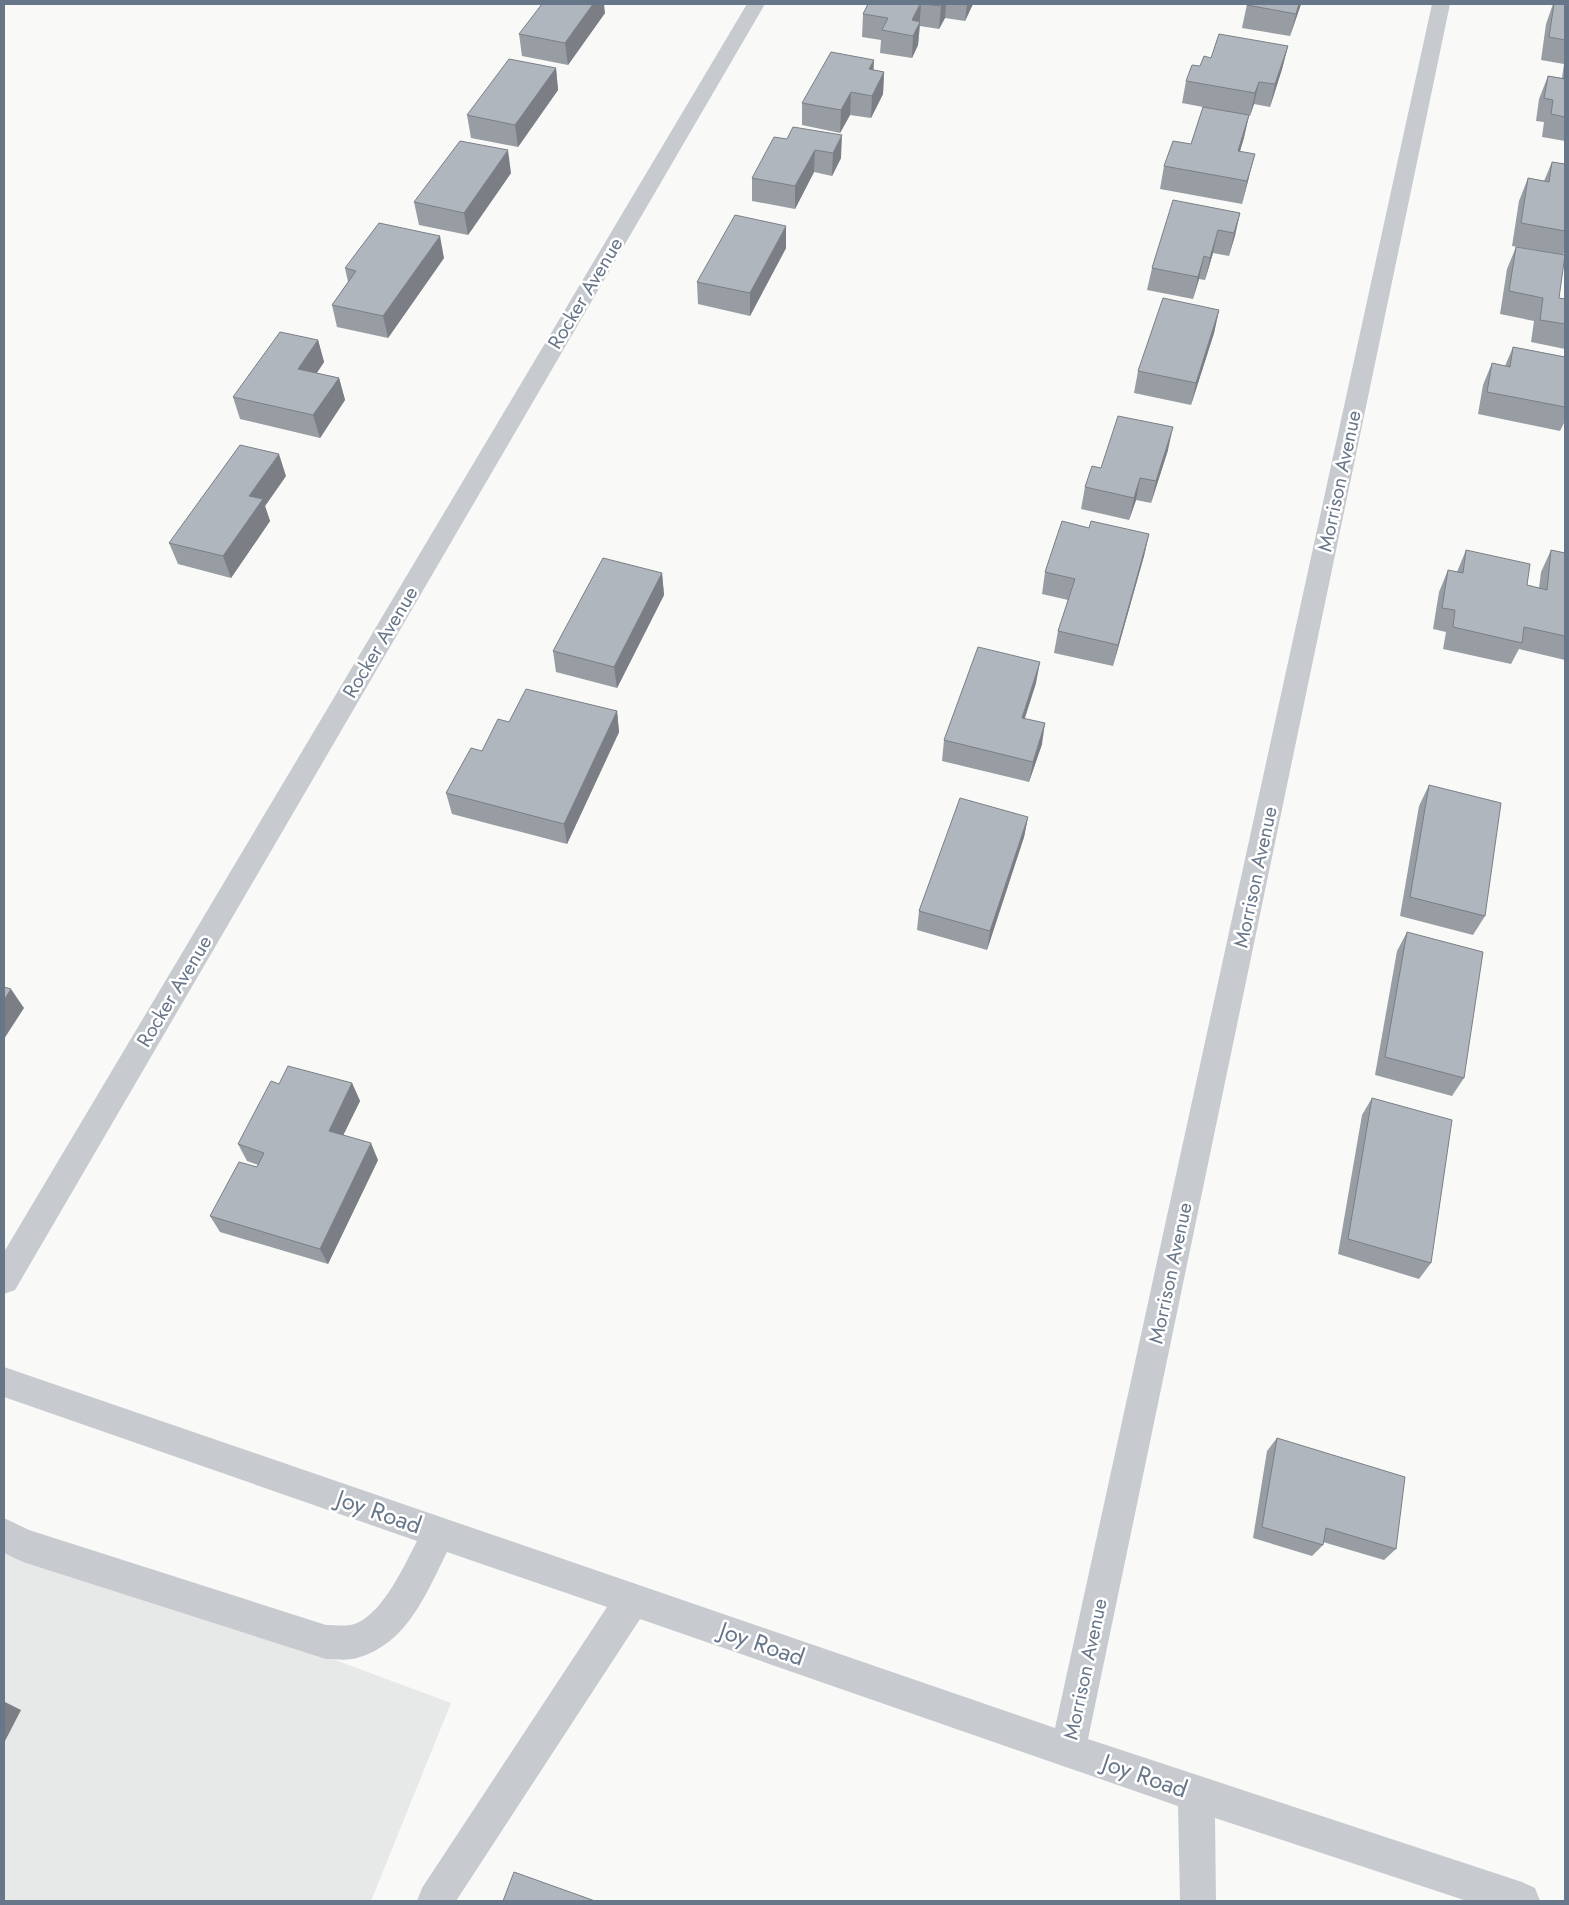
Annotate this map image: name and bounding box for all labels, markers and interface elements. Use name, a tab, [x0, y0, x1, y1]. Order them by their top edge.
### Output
street label: Rocker Avenue	[541, 232, 630, 355]
street label: Morrison Avenue	[1310, 408, 1369, 554]
street label: Rocker Avenue	[336, 581, 425, 704]
street label: Morrison Avenue	[1226, 804, 1285, 950]
street label: Rocker Avenue	[130, 930, 219, 1053]
street label: Morrison Avenue	[1141, 1200, 1200, 1346]
street label: Joy Road	[329, 1480, 426, 1542]
street label: Morrison Avenue	[1056, 1596, 1115, 1742]
street label: Joy Road	[712, 1612, 809, 1674]
street label: Joy Road	[1095, 1744, 1192, 1806]

